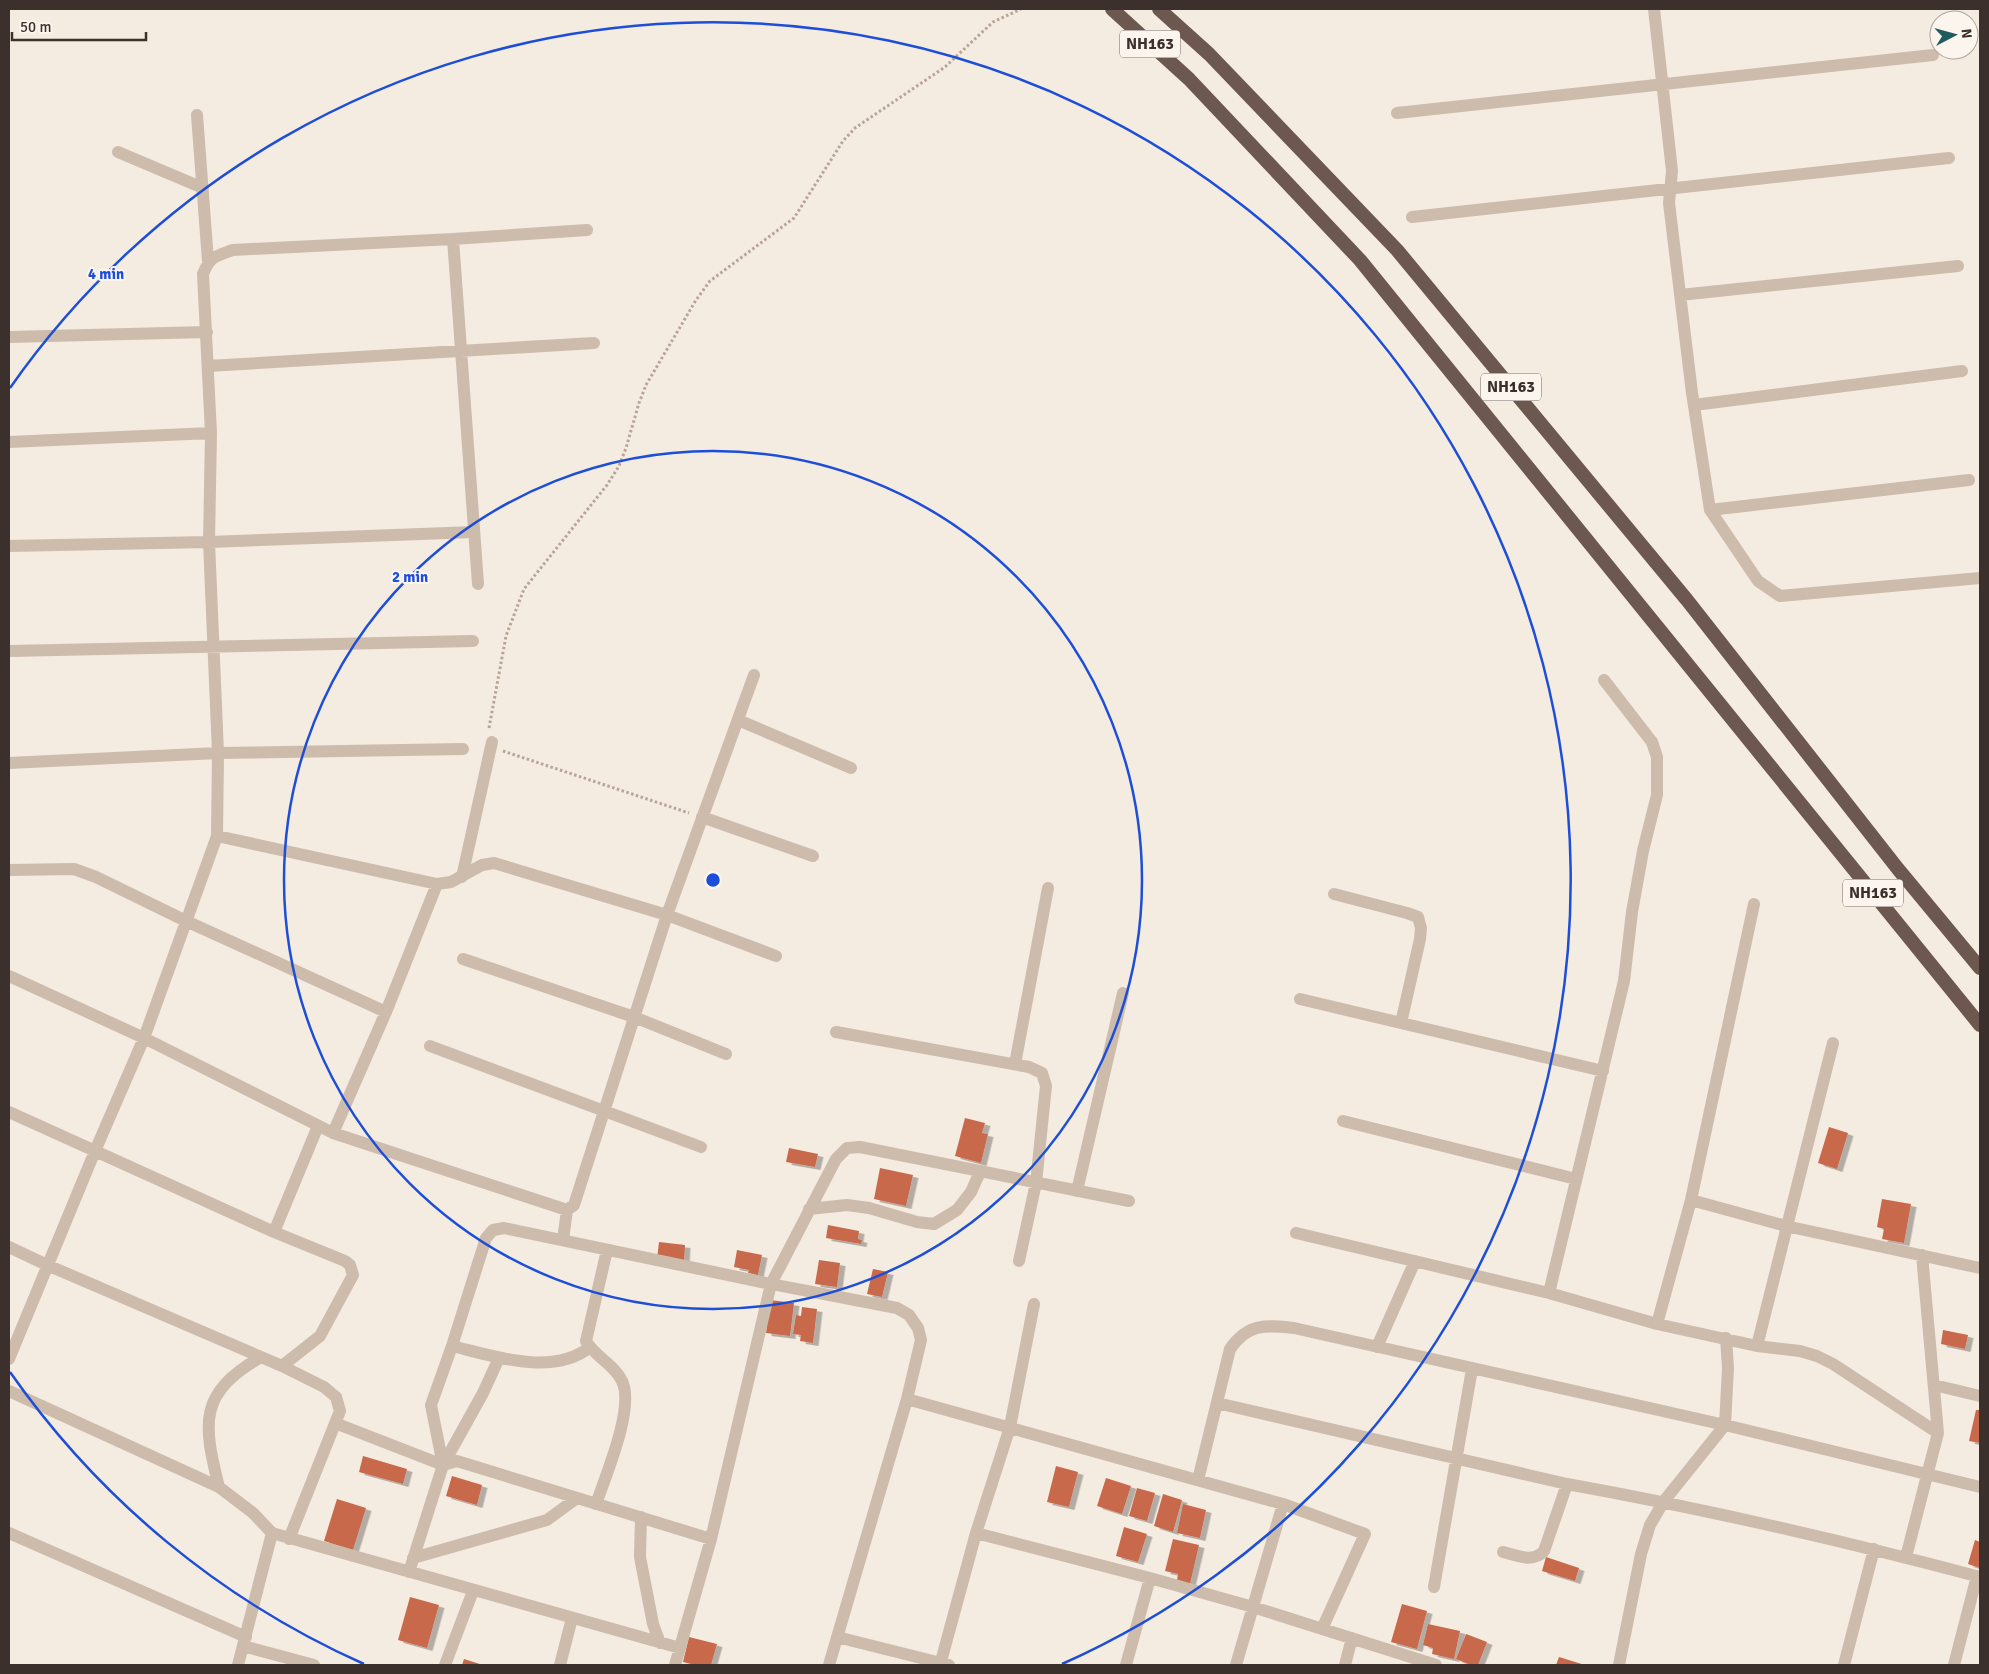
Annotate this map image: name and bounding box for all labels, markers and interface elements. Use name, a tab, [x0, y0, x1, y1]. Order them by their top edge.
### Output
scale bar	[12, 10, 146, 42]
north arrow	[1929, 10, 1979, 60]
text: 50 m	[20, 18, 51, 36]
text: N	[1957, 28, 1975, 39]
road number: NH163	[1120, 31, 1180, 58]
text: 4 min	[88, 265, 124, 283]
road number: NH163	[1481, 374, 1541, 401]
text: 2 min	[392, 568, 428, 586]
centre of rings	[704, 871, 722, 889]
road number: NH163	[1843, 880, 1903, 906]

